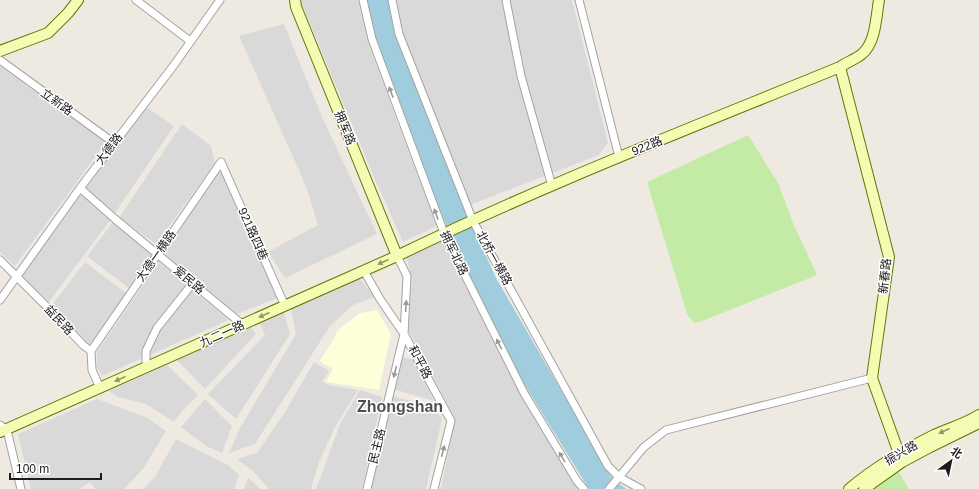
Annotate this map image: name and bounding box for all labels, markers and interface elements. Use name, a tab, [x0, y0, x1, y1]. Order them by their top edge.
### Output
street label: 立新路	[38, 86, 76, 118]
one-way arrow	[388, 86, 394, 98]
street label: 拥军路	[332, 109, 358, 147]
street label: 大德路	[93, 130, 125, 168]
street label: 922路	[630, 134, 664, 158]
street label: 921路四巷	[235, 206, 271, 262]
one-way arrow	[433, 207, 439, 219]
street label: 大德一横路	[133, 227, 179, 285]
street label: 拥军北路	[437, 228, 471, 278]
street label: 北桥一横路	[473, 228, 515, 288]
street label: 新春路	[876, 257, 894, 295]
one-way arrow	[378, 259, 389, 265]
street label: 爱民路	[171, 263, 207, 297]
one-way arrow	[403, 299, 409, 312]
street label: 益民路	[42, 302, 76, 338]
one-way arrow	[259, 312, 270, 318]
street label: 九二一路	[197, 318, 247, 350]
one-way arrow	[496, 338, 502, 349]
street label: 和平路	[405, 343, 435, 381]
one-way arrow	[392, 365, 398, 378]
one-way arrow	[114, 376, 126, 383]
district label: Zhongshan	[357, 398, 443, 415]
street label: 民主路	[366, 427, 388, 465]
one-way arrow	[938, 428, 949, 434]
street label: 振兴路	[882, 438, 920, 468]
north arrow	[931, 441, 971, 481]
one-way arrow	[441, 445, 447, 457]
text: 北	[949, 445, 964, 461]
one-way arrow	[559, 451, 566, 463]
scale bar	[10, 455, 101, 481]
text: 100 m	[16, 462, 49, 476]

